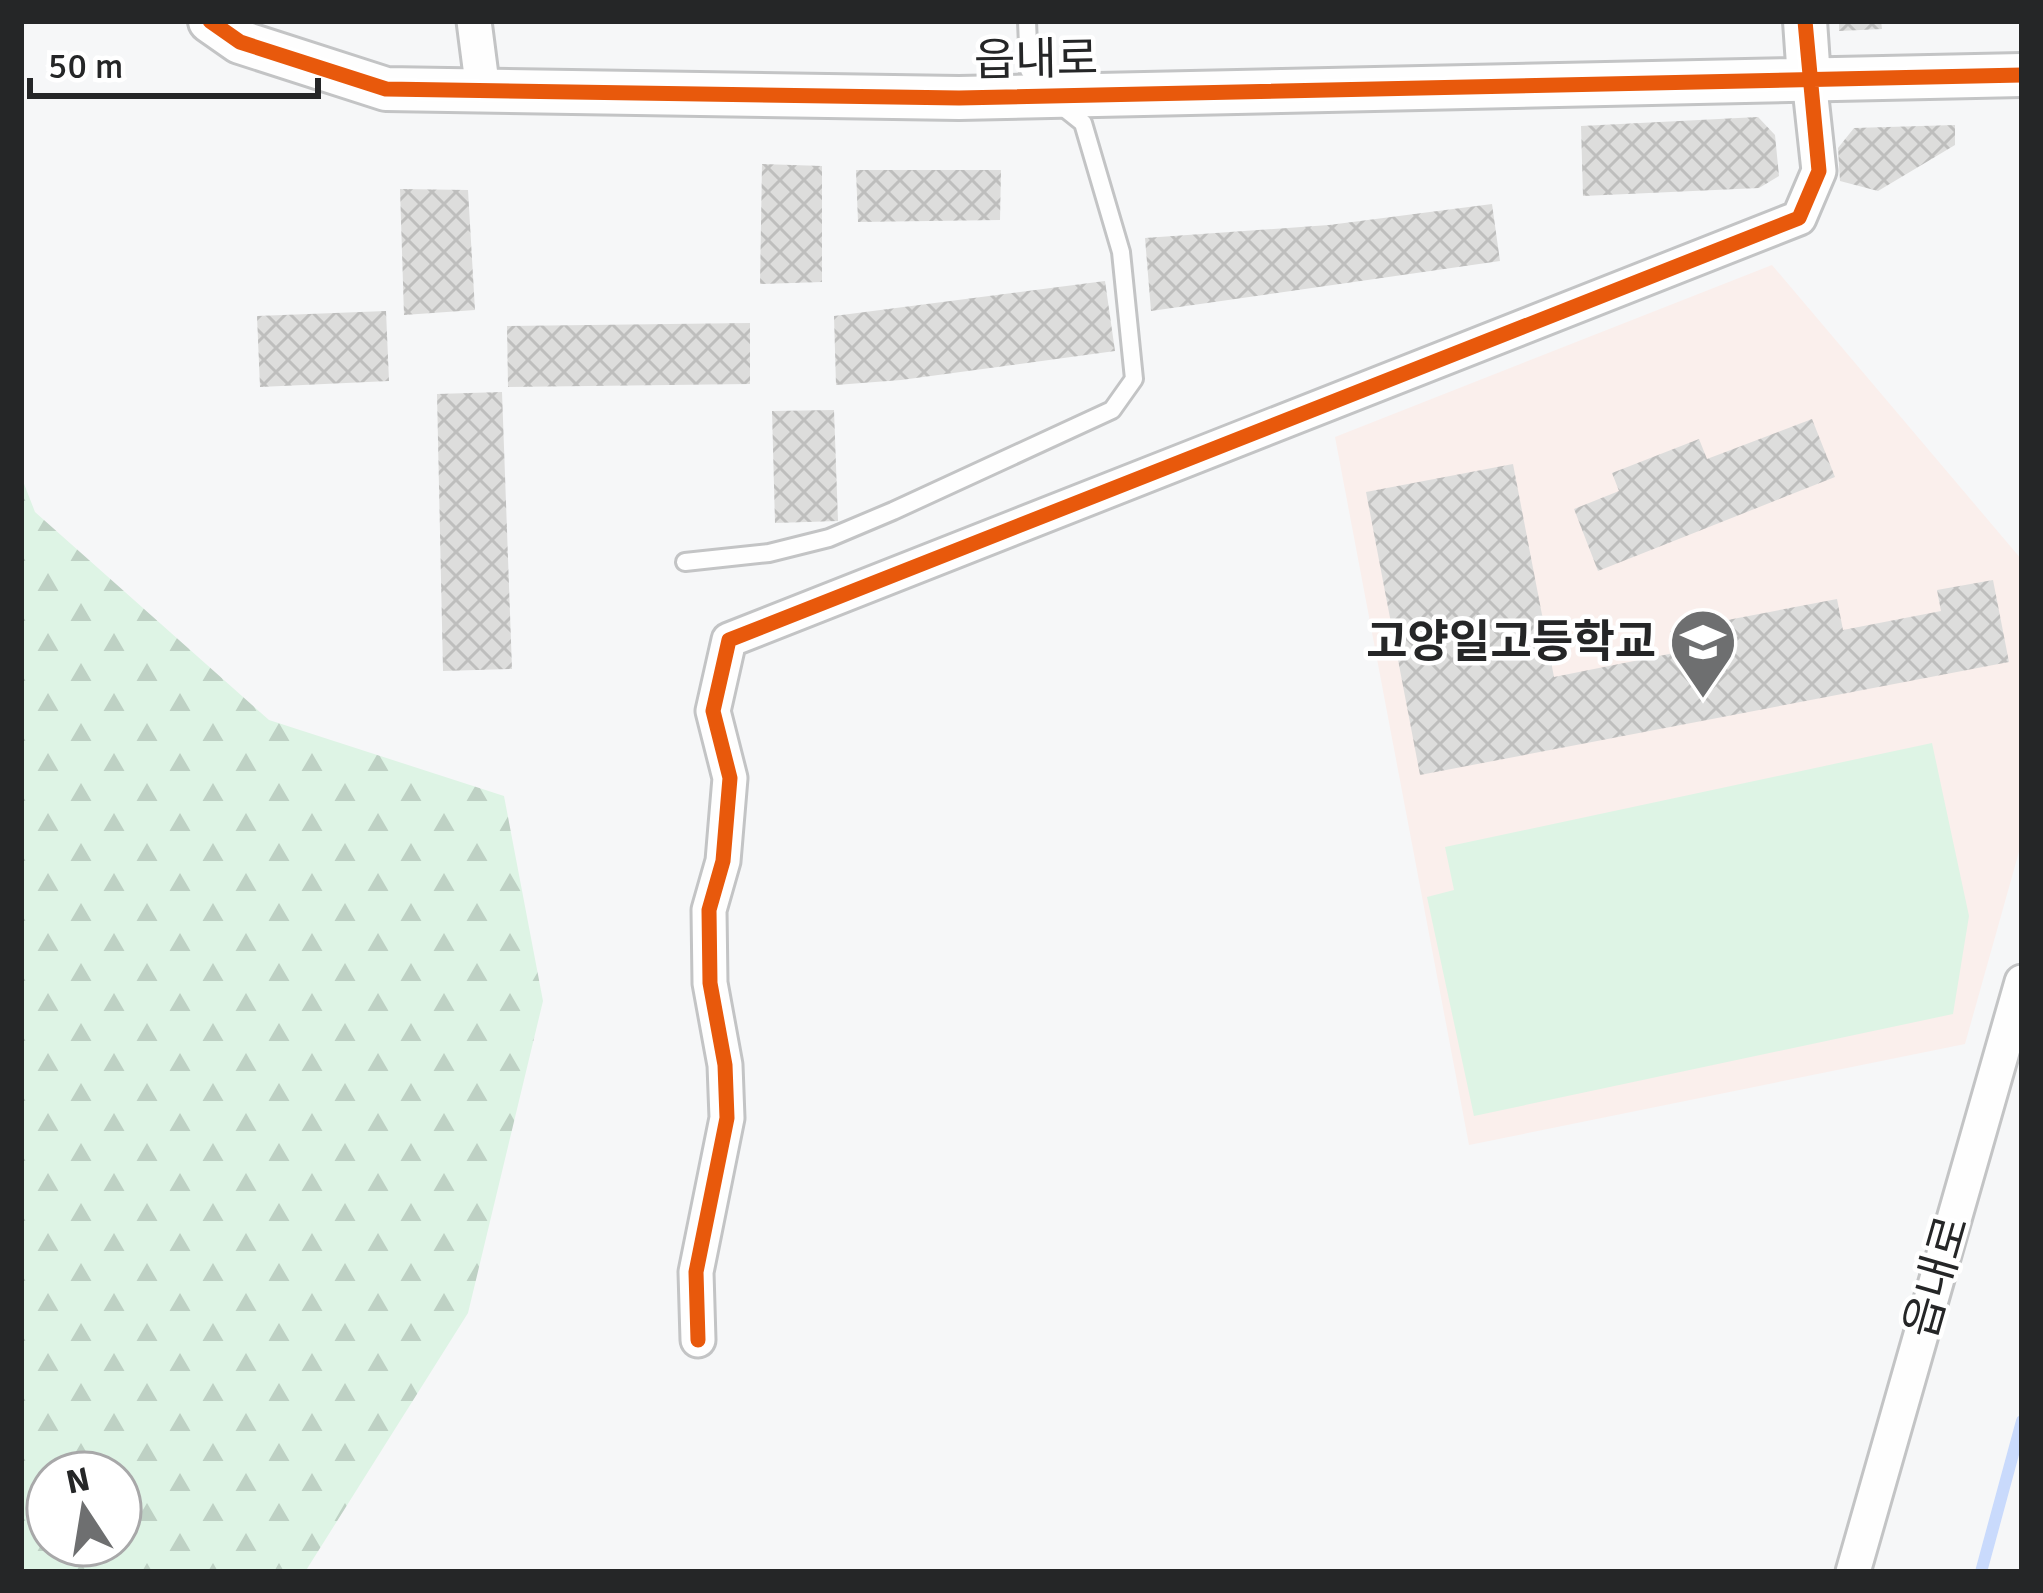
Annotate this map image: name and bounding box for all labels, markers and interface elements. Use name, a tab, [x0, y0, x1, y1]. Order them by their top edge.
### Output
scale bar	[30, 24, 318, 98]
street label: 읍내로	[973, 31, 1099, 89]
text: 50 m	[48, 44, 124, 89]
school or university icon: 고양일고등학교	[1668, 607, 1738, 701]
place label: 고양일고등학교	[1366, 615, 1656, 670]
street label: 읍내로	[1893, 1210, 1981, 1344]
north arrow	[24, 1449, 144, 1569]
text: N	[63, 1459, 94, 1504]

